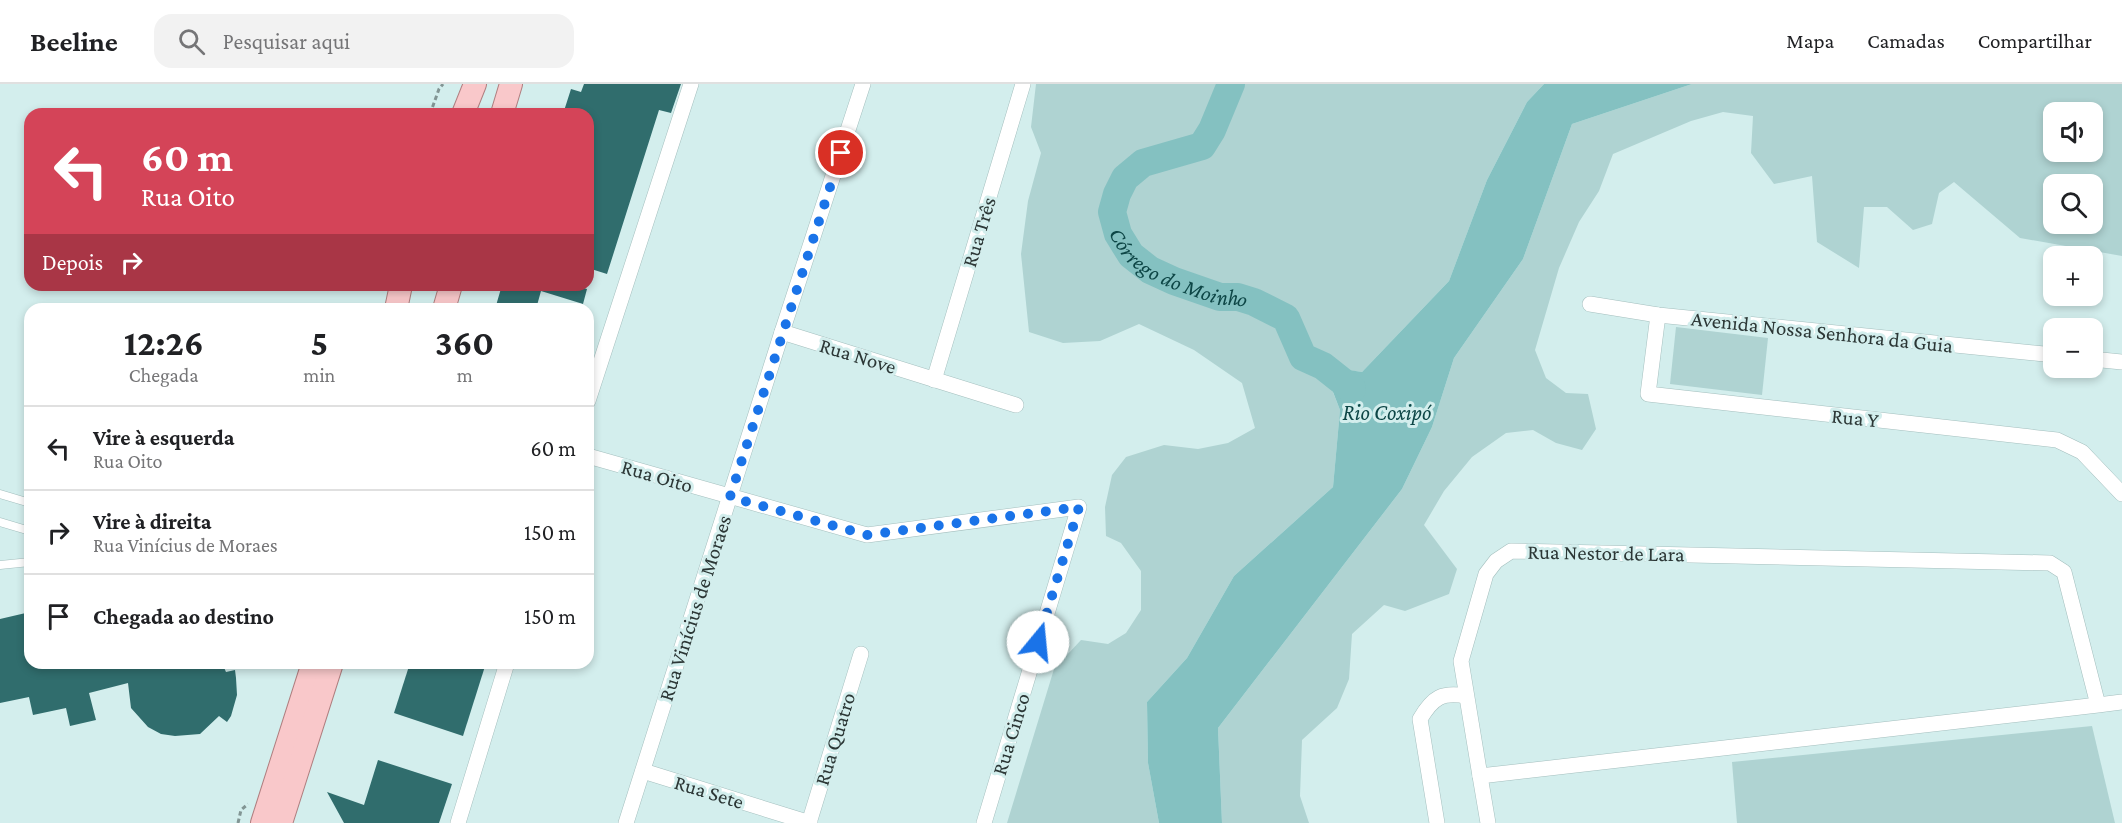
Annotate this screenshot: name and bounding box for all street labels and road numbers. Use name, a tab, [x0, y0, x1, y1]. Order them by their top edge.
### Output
street label: Rua Três	[957, 194, 1001, 270]
street label: Avenida Nossa Senhora da Guia	[1690, 306, 1954, 358]
street label: Rua Nove	[817, 333, 899, 379]
street label: Rua Y	[1830, 404, 1881, 432]
street label: Rua Oito	[619, 454, 695, 498]
street label: Rua Vinícius de Moraes	[654, 512, 736, 704]
street label: Rua Nestor de Lara	[1527, 540, 1685, 566]
street label: Rua Quatro	[810, 690, 860, 788]
street label: Rua Cinco	[987, 690, 1035, 778]
street label: Rua Sete	[671, 770, 747, 814]

